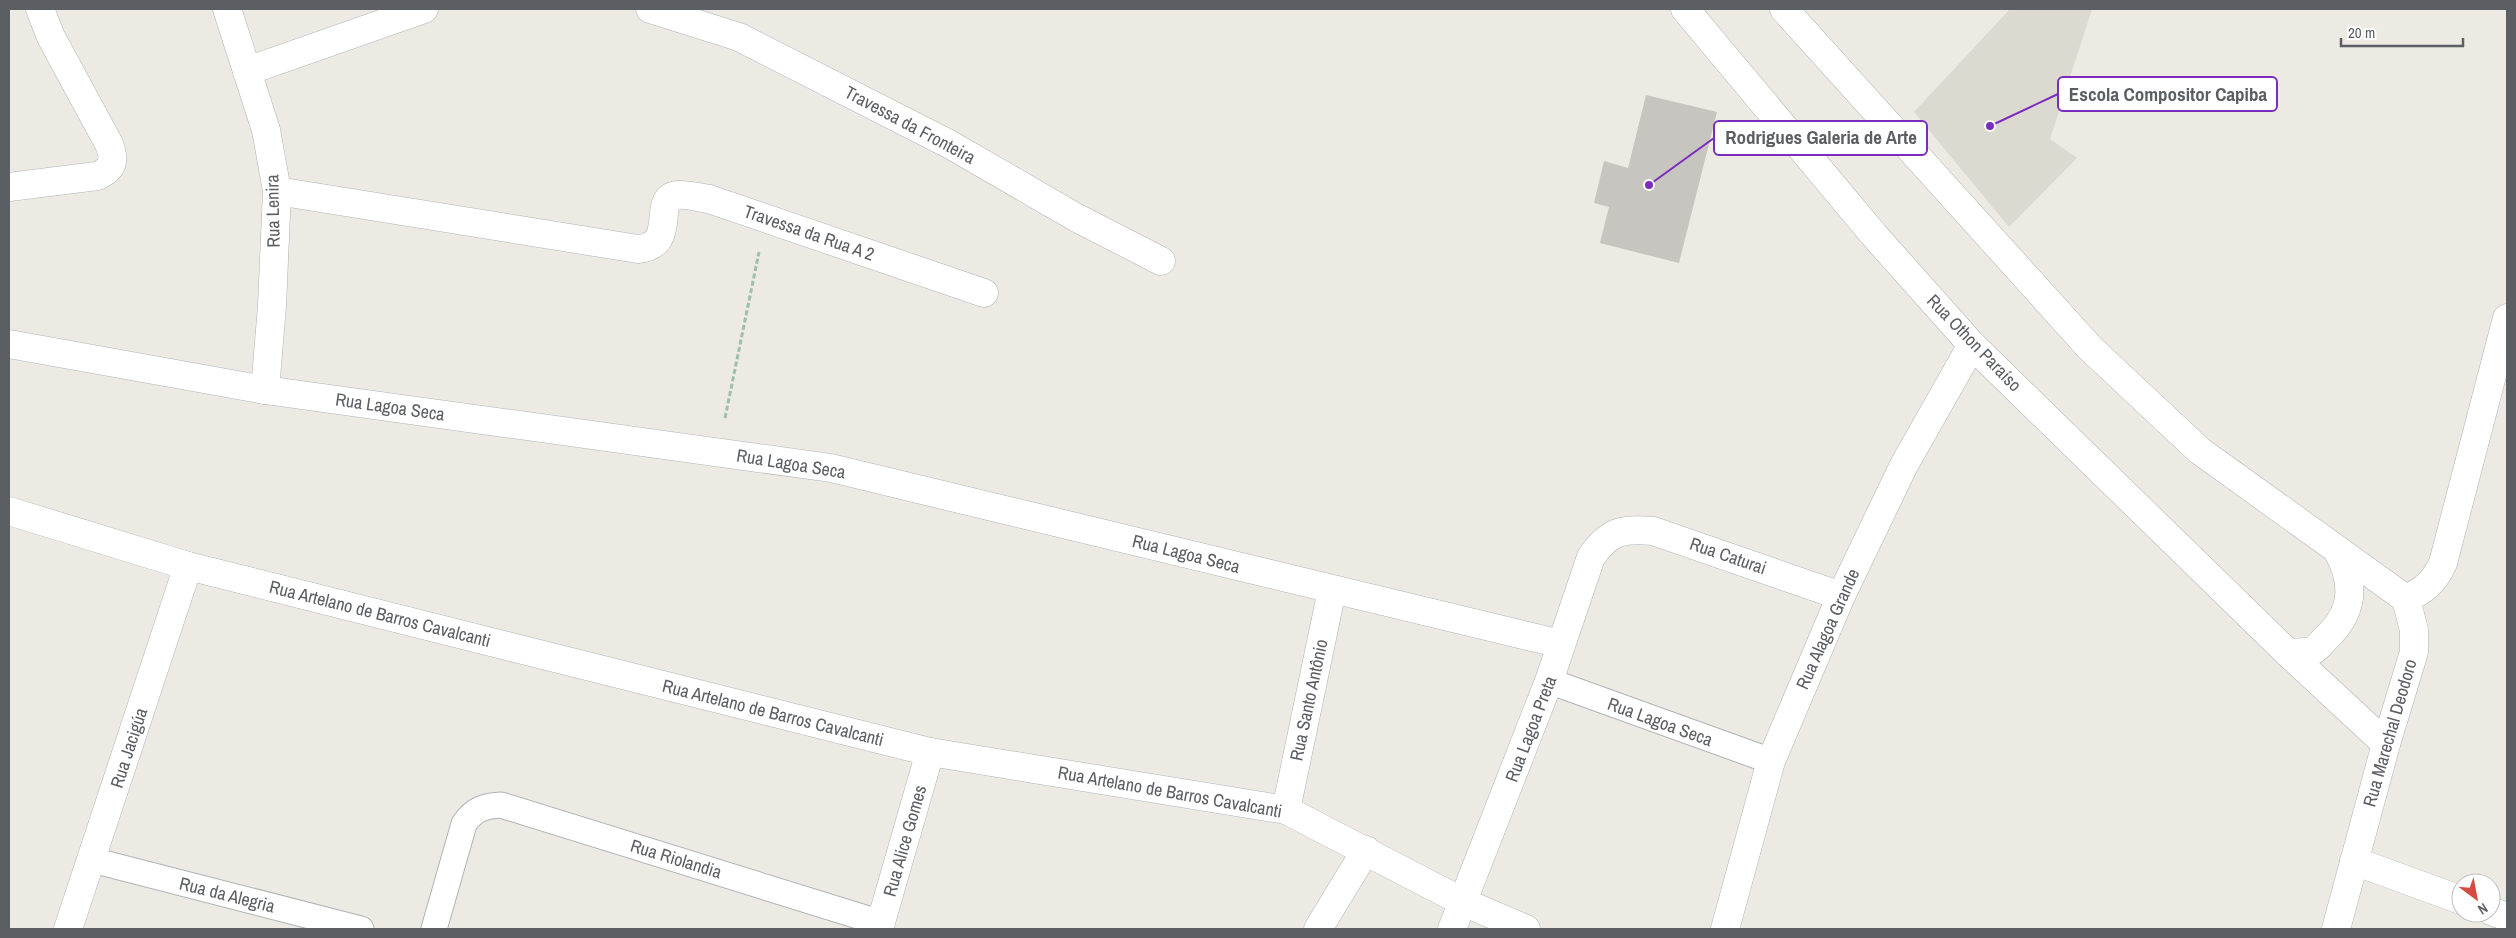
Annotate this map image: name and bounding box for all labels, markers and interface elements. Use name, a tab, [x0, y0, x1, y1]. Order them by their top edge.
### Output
scale bar	[2341, 15, 2464, 47]
text: 20 m	[2348, 22, 2375, 43]
callout: Escola Compositor Capiba	[2058, 77, 2277, 111]
street label: Travessa da Fronteira	[840, 80, 980, 170]
text: Escola Compositor Capiba	[2069, 81, 2267, 107]
callout: Rodrigues Galeria de Arte	[1714, 121, 1927, 155]
text: Rodrigues Galeria de Arte	[1725, 124, 1917, 150]
street label: Rua Lenira	[259, 174, 286, 248]
street label: Travessa da Rua A 2	[741, 198, 878, 267]
street label: Rua Othon Paraíso	[1921, 289, 2027, 397]
street label: Rua Lagoa Seca	[334, 386, 446, 427]
street label: Rua Lagoa Seca	[735, 443, 847, 484]
street label: Rua Lagoa Seca	[1130, 528, 1242, 579]
street label: Rua Caturai	[1686, 531, 1770, 580]
street label: Rua Alagoa Grande	[1790, 564, 1865, 693]
street label: Rua Artelano de Barros Cavalcanti	[267, 574, 493, 653]
street label: Rua Santo Antônio	[1283, 637, 1334, 763]
street label: Rua Marechal Deodoro	[2356, 656, 2423, 810]
street label: Rua Lagoa Preta	[1499, 672, 1562, 785]
street label: Rua Artelano de Barros Cavalcanti	[660, 673, 886, 752]
street label: Rua Lagoa Seca	[1604, 691, 1716, 752]
street label: Rua Jacigúa	[104, 705, 153, 791]
street label: Rua Artelano de Barros Cavalcanti	[1056, 759, 1284, 824]
street label: Rua Alice Gomes	[877, 782, 932, 900]
street label: Rua Riolandia	[627, 833, 725, 884]
street label: Rua da Alegria	[177, 871, 278, 918]
north arrow	[2451, 873, 2501, 923]
text: N	[2475, 899, 2491, 919]

